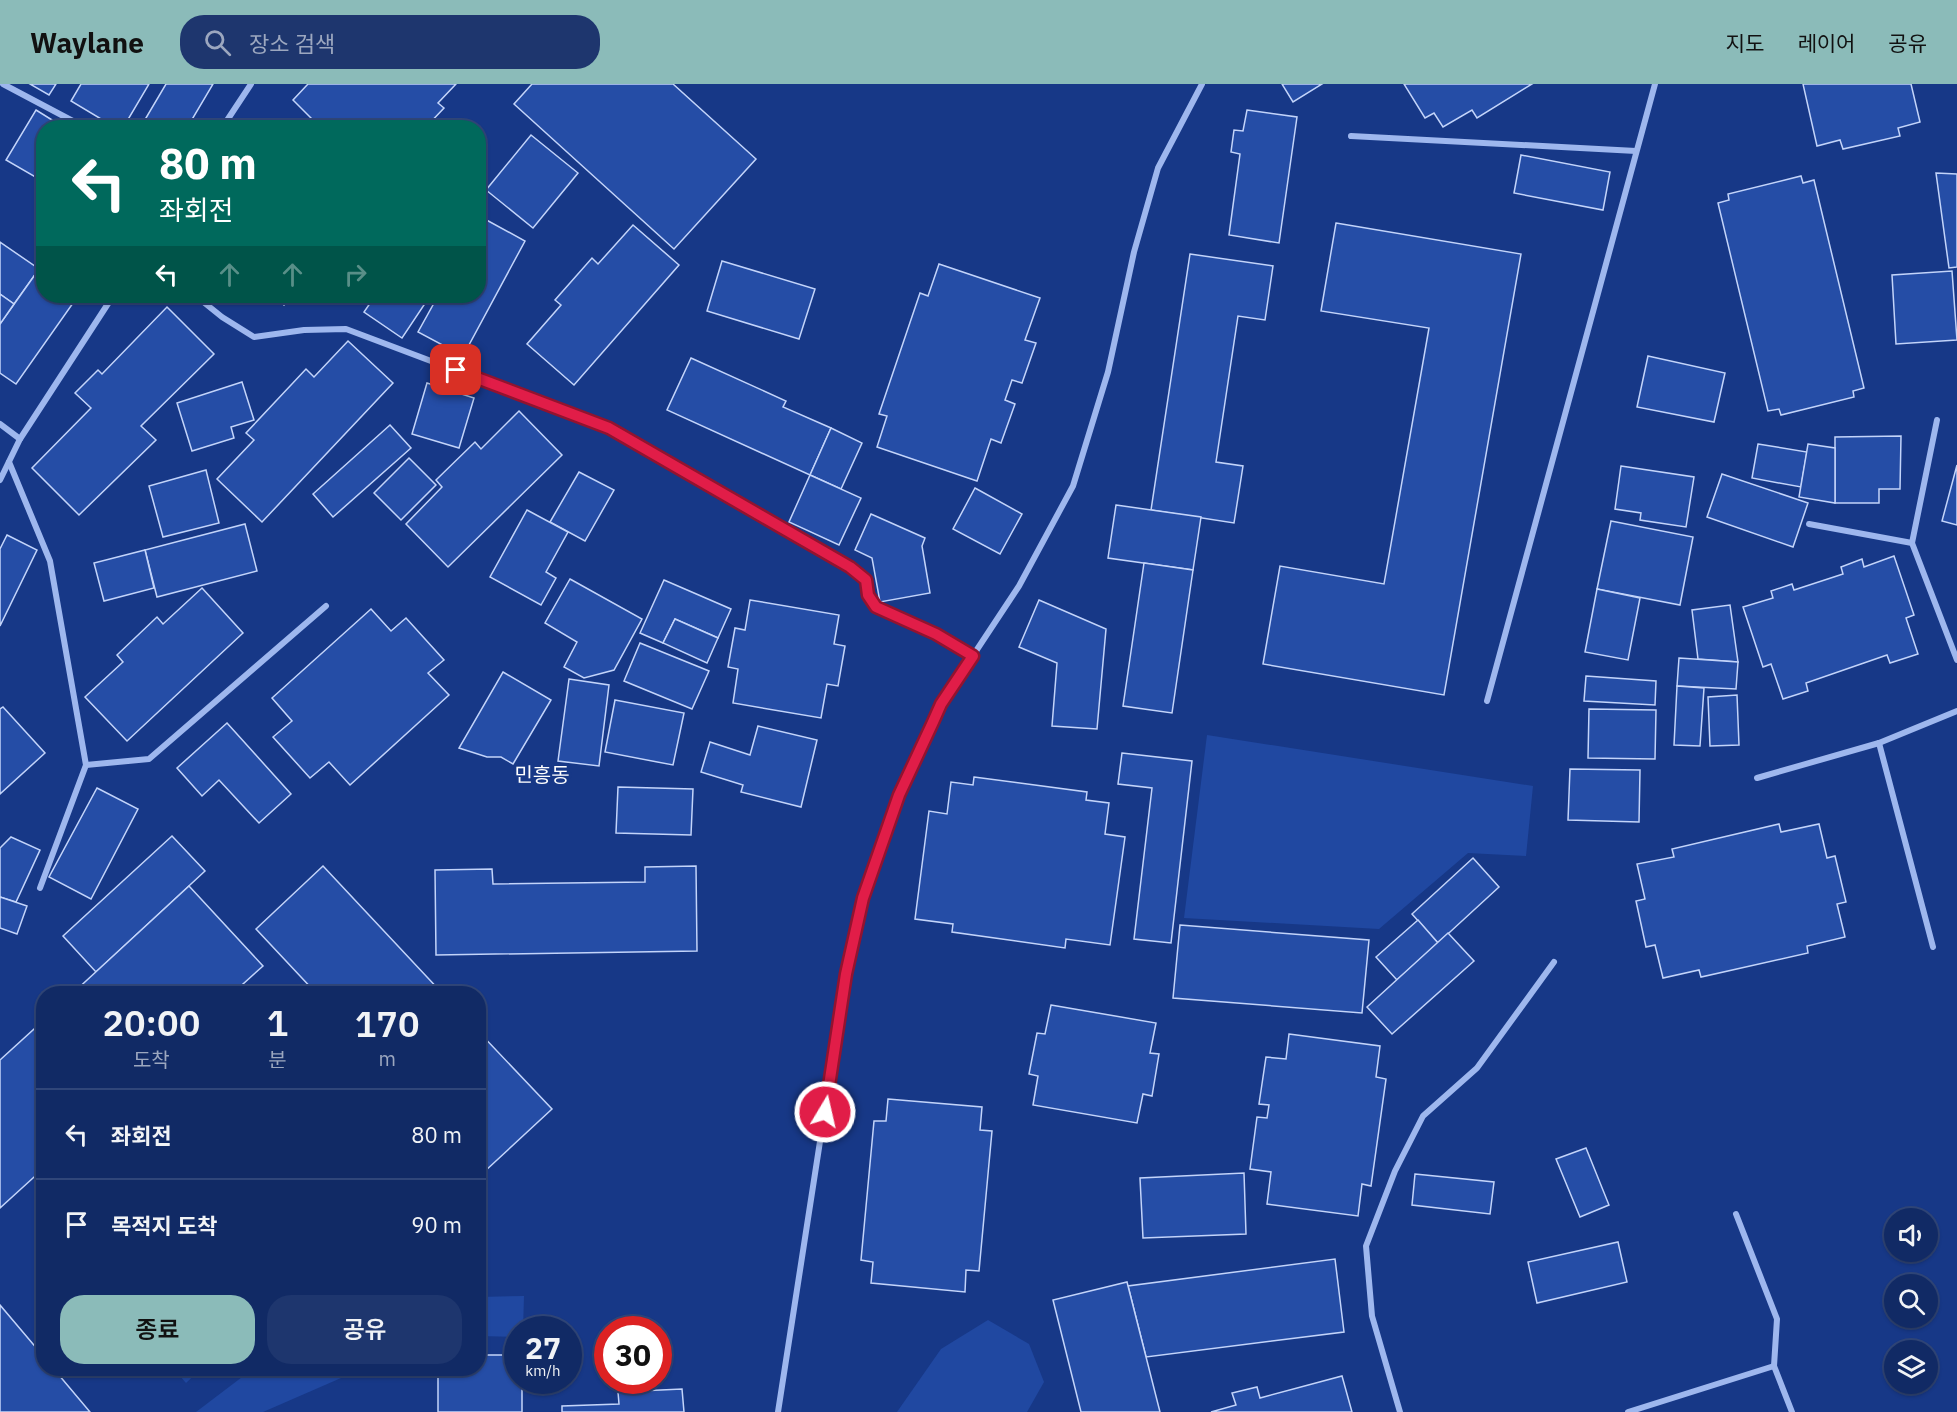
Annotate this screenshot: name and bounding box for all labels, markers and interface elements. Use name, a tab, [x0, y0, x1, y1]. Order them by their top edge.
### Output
search box	[180, 15, 600, 69]
text: Waylane	[30, 24, 144, 61]
icon: search	[201, 26, 234, 59]
text: 장소 검색	[249, 29, 335, 58]
text: 지도	[1726, 29, 1764, 57]
text: 레이어	[1797, 29, 1855, 57]
text: 공유	[1888, 29, 1927, 57]
text: 80 m	[159, 136, 257, 191]
icon: left	[60, 144, 138, 222]
text: 좌회전	[159, 192, 234, 227]
icon: left	[150, 258, 183, 291]
icon: ahead	[213, 258, 246, 291]
icon: ahead	[276, 258, 309, 291]
icon: right	[339, 258, 372, 291]
pin	[430, 344, 481, 395]
icon: arrive	[439, 353, 472, 386]
district label: 민흥동	[514, 761, 570, 788]
text: 20:00	[102, 999, 200, 1046]
text: 1	[267, 999, 288, 1046]
text: 170	[355, 1000, 420, 1047]
text: m	[378, 1045, 396, 1072]
text: 도착	[133, 1046, 170, 1073]
text: 분	[268, 1046, 287, 1073]
position arrow	[793, 1080, 857, 1144]
icon: left	[60, 1118, 93, 1151]
text: 80 m	[411, 1120, 462, 1149]
text: 좌회전	[111, 1121, 172, 1150]
icon: arrive	[60, 1208, 93, 1241]
map controls	[1884, 1208, 1938, 1394]
button: sound	[1884, 1208, 1938, 1262]
text: 90 m	[411, 1210, 462, 1239]
text: 목적지 도착	[111, 1211, 217, 1240]
button: search	[1884, 1274, 1938, 1328]
button: 종료	[60, 1295, 255, 1364]
button: 공유	[267, 1295, 462, 1364]
speed limit sign: 30	[594, 1316, 672, 1394]
text: 27	[525, 1328, 561, 1367]
button: layers	[1884, 1340, 1938, 1394]
text: km/h	[525, 1361, 561, 1380]

